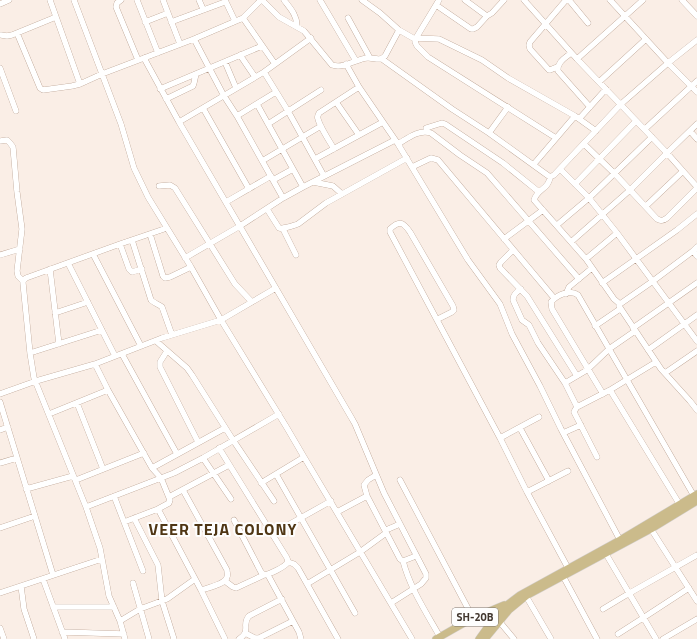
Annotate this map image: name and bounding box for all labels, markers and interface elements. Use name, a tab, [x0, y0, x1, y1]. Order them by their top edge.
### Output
district label: VEER TEJA COLONY	[149, 517, 298, 541]
road number: SH-20B	[452, 608, 498, 626]

